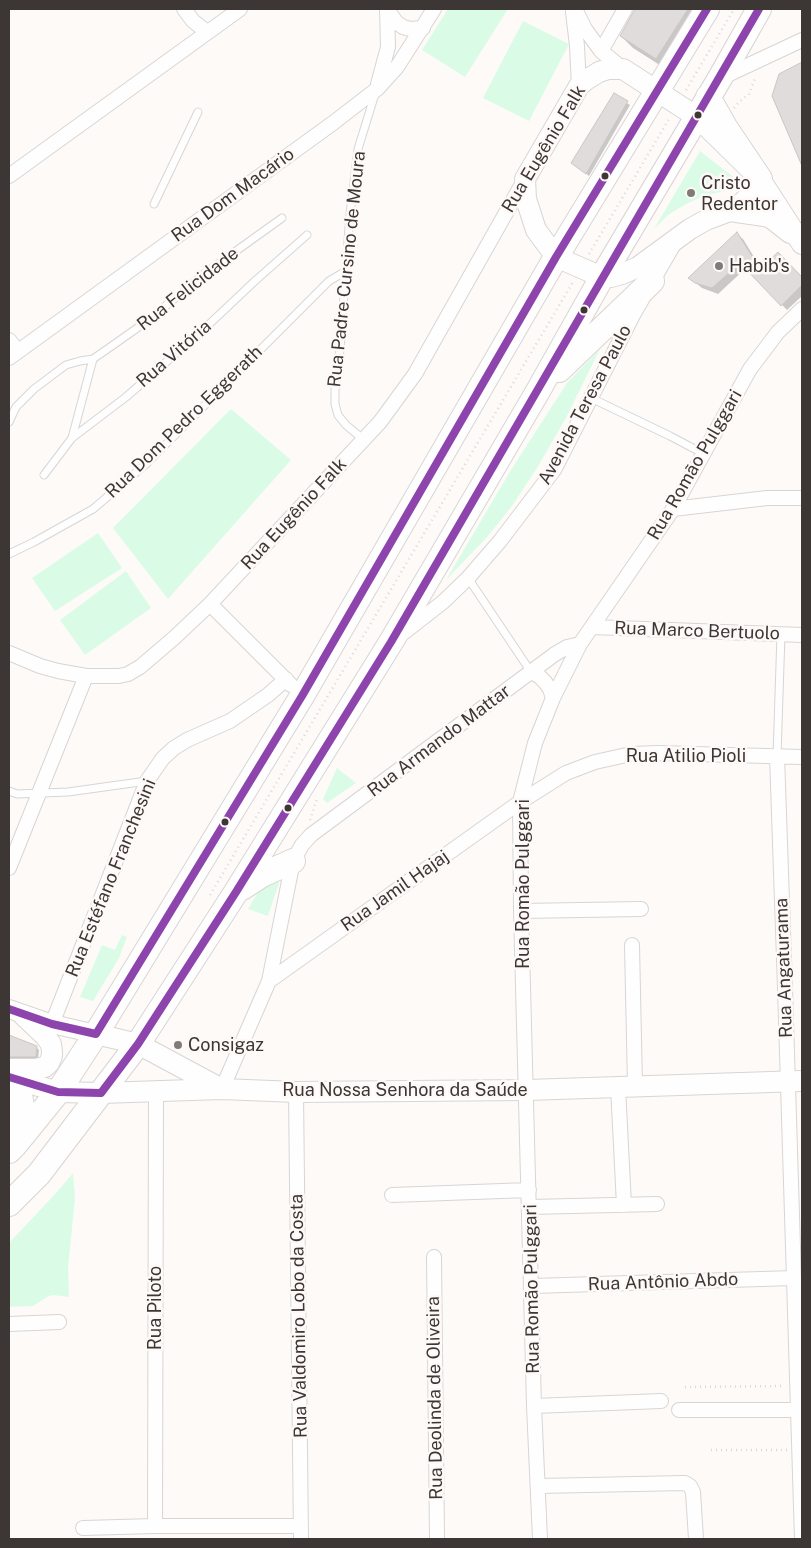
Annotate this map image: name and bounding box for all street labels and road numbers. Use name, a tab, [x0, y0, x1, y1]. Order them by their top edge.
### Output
street label: Rua Eugênio Falk	[497, 81, 591, 217]
street label: Rua Dom Macário	[167, 143, 299, 247]
street label: Rua Padre Cursino de Moura	[324, 150, 370, 388]
street label: Rua Felicidade	[133, 243, 243, 335]
street label: Rua Vitória	[132, 316, 216, 392]
street label: Avenida Teresa Paulo	[534, 321, 636, 489]
street label: Rua Dom Pedro Eggerath	[101, 341, 267, 503]
street label: Rua Romão Pulggari	[643, 386, 747, 544]
street label: Rua Eugênio Falk	[237, 454, 351, 574]
street label: Rua Marco Bertuolo	[614, 617, 780, 645]
street label: Rua Armando Mattar	[363, 680, 515, 802]
street label: Rua Atilio Pioli	[626, 745, 746, 767]
street label: Rua Estéfano Franchesini	[61, 776, 161, 980]
street label: Rua Romão Pulggari	[512, 799, 534, 969]
street label: Rua Jamil Hajaj	[337, 846, 453, 936]
street label: Rua Angaturama	[771, 898, 797, 1038]
street label: Rua Nossa Senhora da Saúde	[282, 1079, 528, 1101]
street label: Rua Valdomiro Lobo da Costa	[286, 1194, 312, 1438]
street label: Rua Romão Pulggari	[520, 1204, 544, 1374]
street label: Rua Piloto	[144, 1266, 166, 1350]
street label: Rua Antônio Abdo	[587, 1269, 739, 1295]
street label: Rua Deolinda de Oliveira	[422, 1296, 448, 1500]

